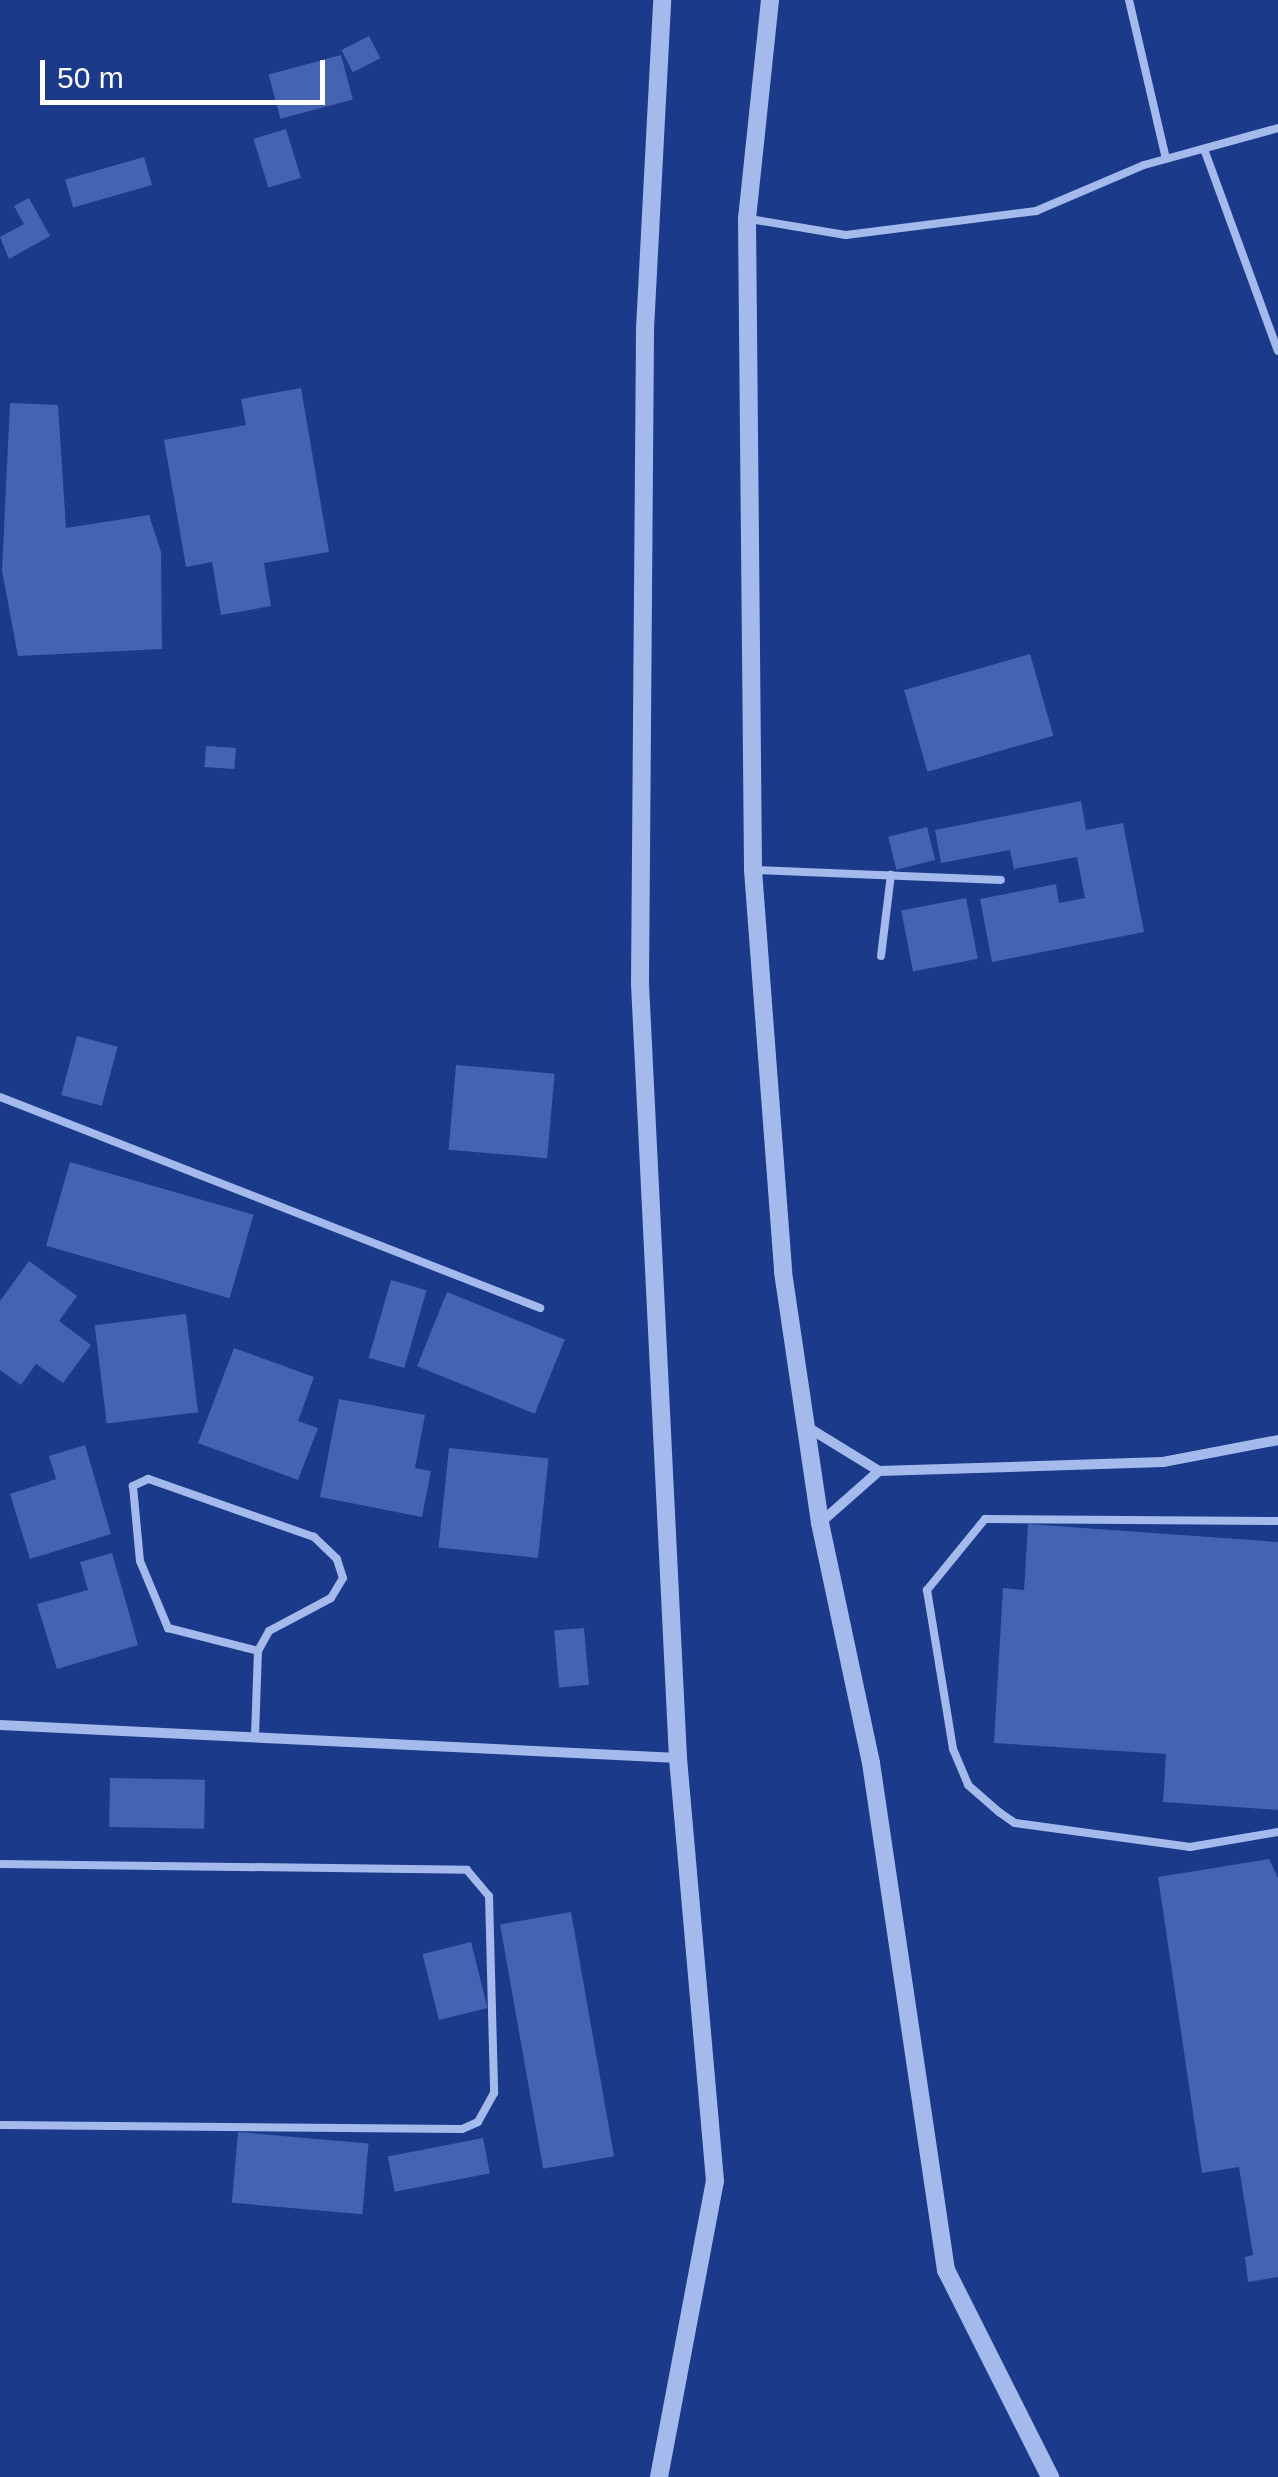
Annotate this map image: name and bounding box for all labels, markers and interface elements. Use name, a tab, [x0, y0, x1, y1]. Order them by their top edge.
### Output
scale bar	[45, 40, 330, 102]
text: 50 m	[57, 61, 124, 94]

